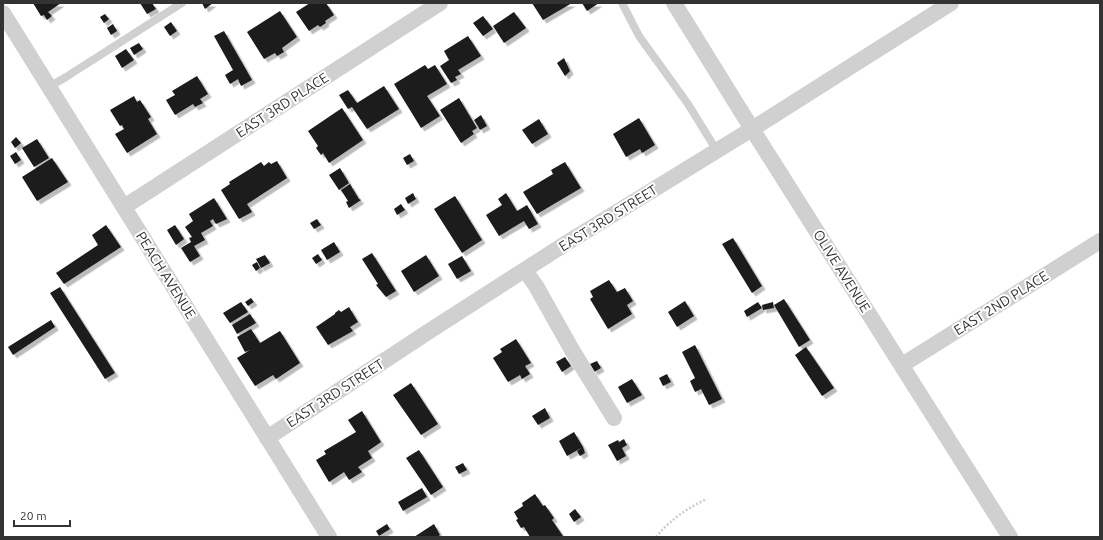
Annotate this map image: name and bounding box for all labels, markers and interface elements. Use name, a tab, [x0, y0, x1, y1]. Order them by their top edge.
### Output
street label: EAST 3RD PLACE	[233, 69, 331, 141]
street label: EAST 3RD STREET	[556, 181, 660, 255]
street label: OLIVE AVENUE	[810, 227, 874, 315]
street label: PEACH AVENUE	[133, 229, 199, 322]
street label: EAST 2ND PLACE	[951, 268, 1051, 338]
street label: EAST 3RD STREET	[283, 355, 387, 430]
scale bar	[14, 502, 70, 528]
text: 20 m	[20, 509, 47, 522]

